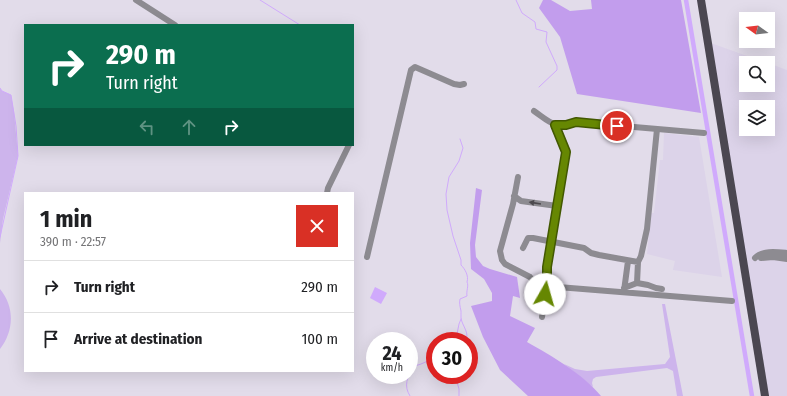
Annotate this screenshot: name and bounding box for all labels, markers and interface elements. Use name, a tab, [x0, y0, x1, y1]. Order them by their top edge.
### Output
north arrow	[739, 12, 775, 48]
map controls	[739, 12, 775, 136]
text: 290 m	[106, 38, 176, 71]
icon: right	[40, 40, 92, 92]
button: search	[739, 56, 775, 92]
text: Turn right	[106, 72, 178, 94]
button: layers	[739, 100, 775, 136]
pin	[600, 109, 634, 143]
icon: arrive	[606, 115, 628, 137]
icon: left	[136, 116, 158, 138]
icon: ahead	[178, 116, 200, 138]
icon: right	[220, 116, 242, 138]
one-way arrow	[529, 200, 541, 206]
text: 1 min	[40, 205, 92, 233]
button: close	[296, 205, 338, 247]
text: 390 m · 22:57	[40, 234, 106, 249]
position arrow	[524, 273, 566, 315]
icon: right	[40, 276, 62, 298]
text: Turn right	[74, 278, 135, 296]
text: 290 m	[301, 278, 338, 296]
icon: arrive	[40, 328, 62, 350]
text: Arrive at destination	[74, 330, 202, 348]
text: 100 m	[301, 330, 338, 348]
speed limit sign: 30	[426, 332, 478, 384]
text: 24	[382, 341, 402, 365]
text: km/h	[381, 362, 403, 374]

